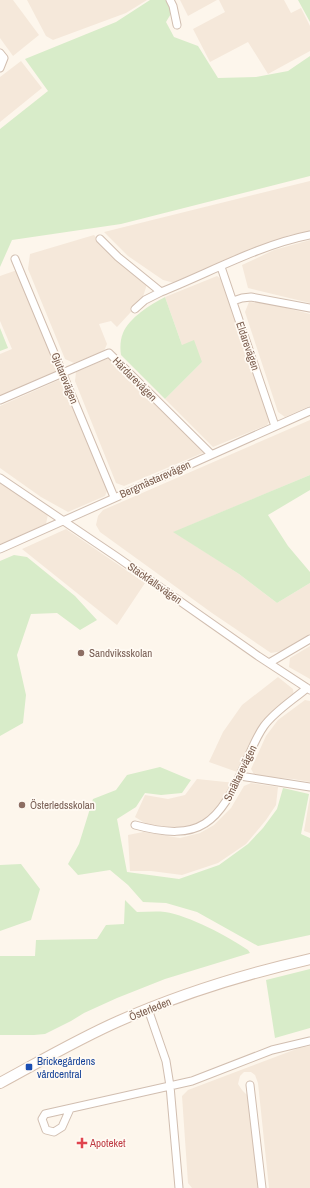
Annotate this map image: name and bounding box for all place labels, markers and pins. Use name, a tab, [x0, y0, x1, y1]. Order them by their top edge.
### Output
place label: Sandviksskolan	[89, 646, 152, 660]
marker: Sandviksskolan	[76, 648, 86, 658]
place label: Österledsskolan	[30, 798, 95, 812]
marker: Österledsskolan	[17, 800, 27, 810]
place label: Brickegårdens vårdcentral	[37, 1054, 96, 1081]
marker: Brickegårdens vårdcentral	[24, 1062, 34, 1072]
place label: Apoteket	[89, 1136, 126, 1150]
marker: Apoteket	[77, 1138, 87, 1148]

